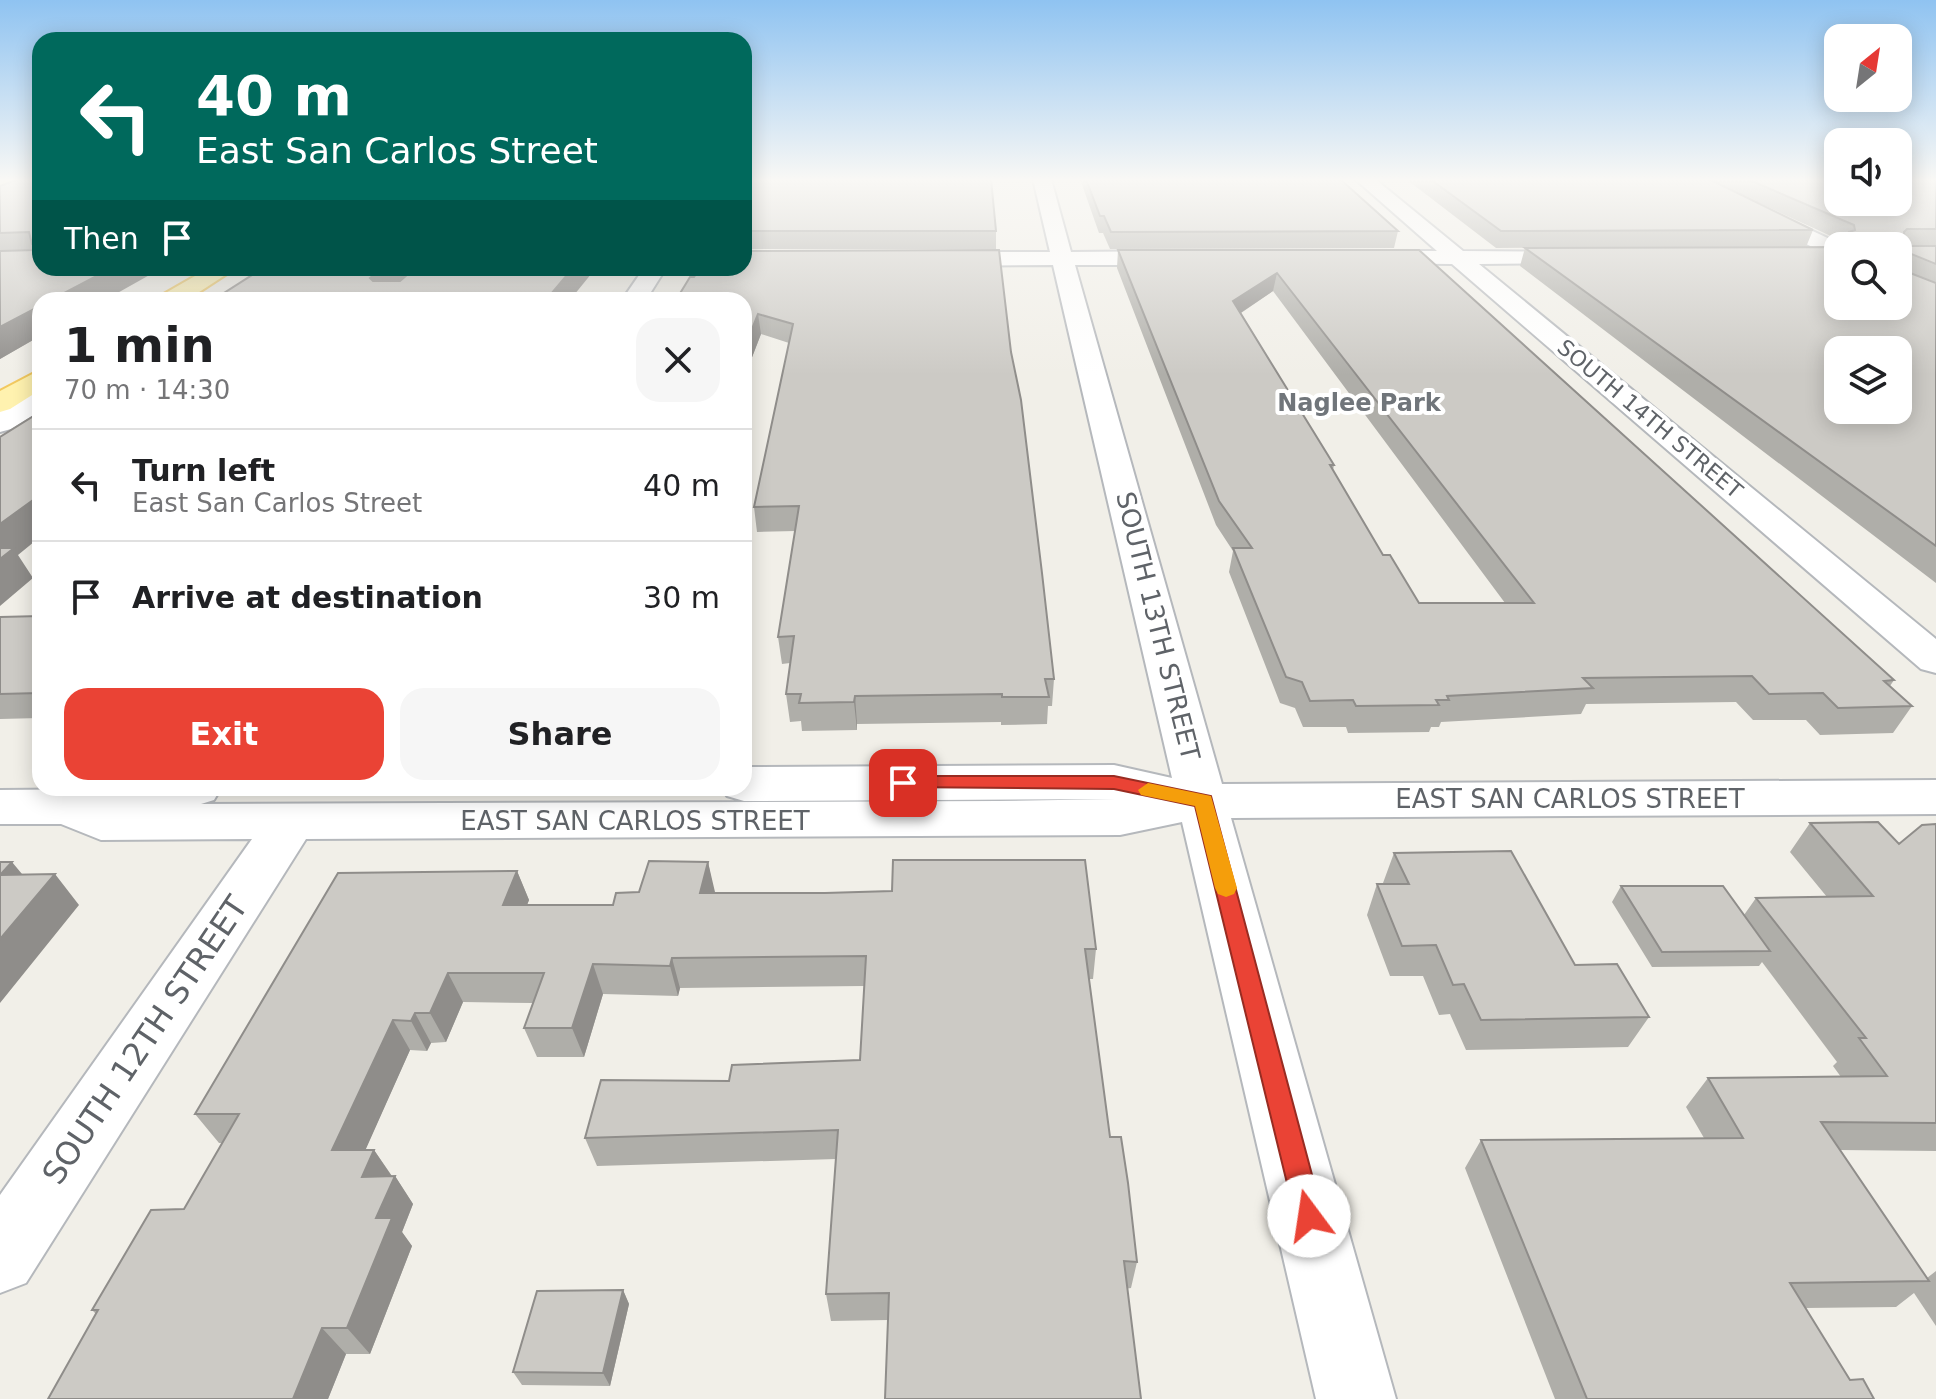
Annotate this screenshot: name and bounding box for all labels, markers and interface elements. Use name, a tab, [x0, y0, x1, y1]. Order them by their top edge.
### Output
north arrow	[1824, 24, 1912, 112]
map controls	[1824, 24, 1912, 424]
text: 40 m	[196, 63, 352, 128]
icon: left	[64, 64, 168, 168]
button: sound	[1824, 128, 1912, 216]
text: East San Carlos Street	[196, 130, 598, 171]
icon: arrive	[155, 216, 199, 260]
text: Then	[64, 221, 139, 256]
button: search	[1824, 232, 1912, 320]
text: 1 min	[64, 317, 215, 373]
button: close	[636, 318, 720, 402]
street label: SOUTH 14TH STREET	[1553, 334, 1748, 504]
button: layers	[1824, 336, 1912, 424]
text: 70 m · 14:30	[64, 375, 230, 405]
district label: Naglee Park	[1277, 389, 1442, 417]
text: Turn left	[132, 453, 275, 488]
icon: left	[64, 463, 108, 507]
text: 40 m	[643, 468, 720, 503]
text: East San Carlos Street	[132, 488, 422, 518]
street label: SOUTH 13TH STREET	[1110, 489, 1206, 763]
icon: arrive	[64, 575, 108, 619]
text: Arrive at destination	[132, 580, 483, 615]
text: 30 m	[643, 580, 720, 615]
button: Exit	[64, 688, 384, 780]
button: Share	[400, 688, 720, 780]
pin	[869, 749, 937, 817]
icon: arrive	[881, 761, 925, 805]
street label: EAST SAN CARLOS STREET	[1395, 784, 1745, 814]
street label: EAST SAN CARLOS STREET	[460, 806, 810, 836]
street label: SOUTH 12TH STREET	[34, 888, 256, 1191]
position arrow	[1267, 1174, 1351, 1258]

